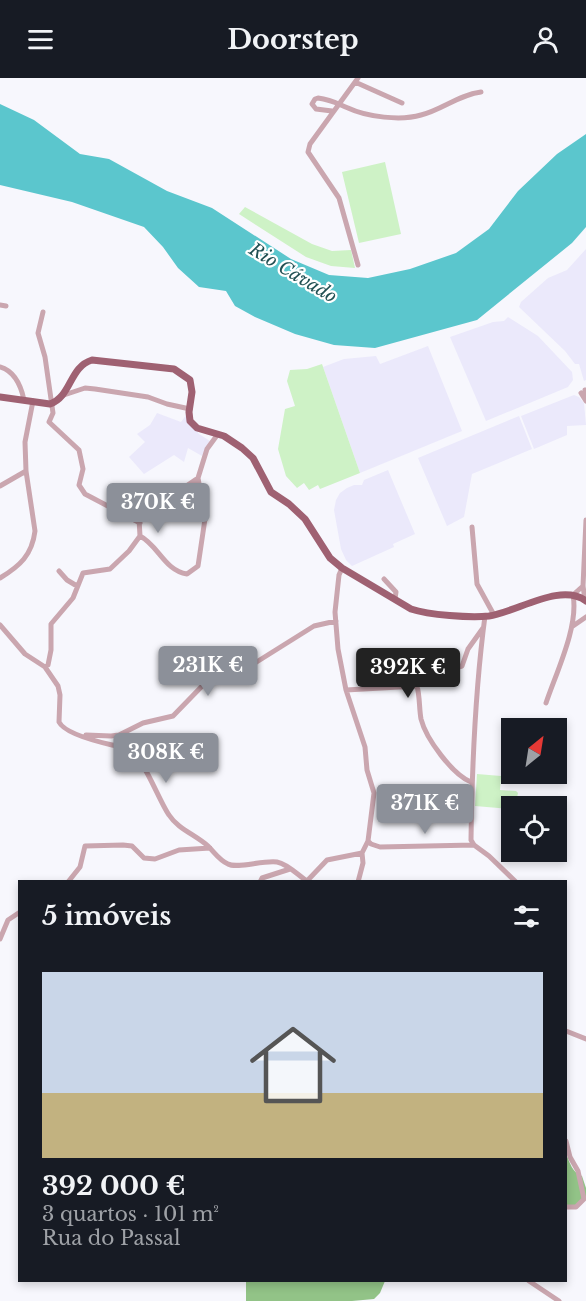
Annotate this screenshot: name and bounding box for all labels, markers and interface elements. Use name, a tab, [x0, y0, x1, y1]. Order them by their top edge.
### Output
icon: menu	[24, 23, 57, 56]
text: Doorstep	[227, 23, 359, 56]
icon: person	[529, 23, 562, 56]
water label: Rio Cávado	[244, 238, 341, 308]
pin: 370K €	[109, 483, 207, 534]
text: 370K €	[121, 490, 195, 514]
pin: 231K €	[159, 646, 257, 697]
pin: 392K €	[359, 648, 457, 699]
text: 231K €	[172, 653, 244, 677]
text: 392K €	[370, 655, 446, 679]
north arrow	[501, 718, 567, 784]
map controls	[501, 718, 567, 862]
pin: 308K €	[117, 733, 215, 784]
text: 308K €	[127, 740, 205, 764]
pin: 371K €	[376, 784, 474, 835]
text: 371K €	[391, 791, 459, 815]
button: locate	[501, 796, 567, 862]
text: 5 imóveis	[42, 900, 171, 932]
icon: filters	[510, 900, 543, 933]
icon: home	[239, 1011, 347, 1119]
text: 392 000 €	[42, 1170, 186, 1202]
text: 3 quartos · 101 m²	[42, 1202, 219, 1226]
text: Rua do Passal	[42, 1226, 180, 1250]

